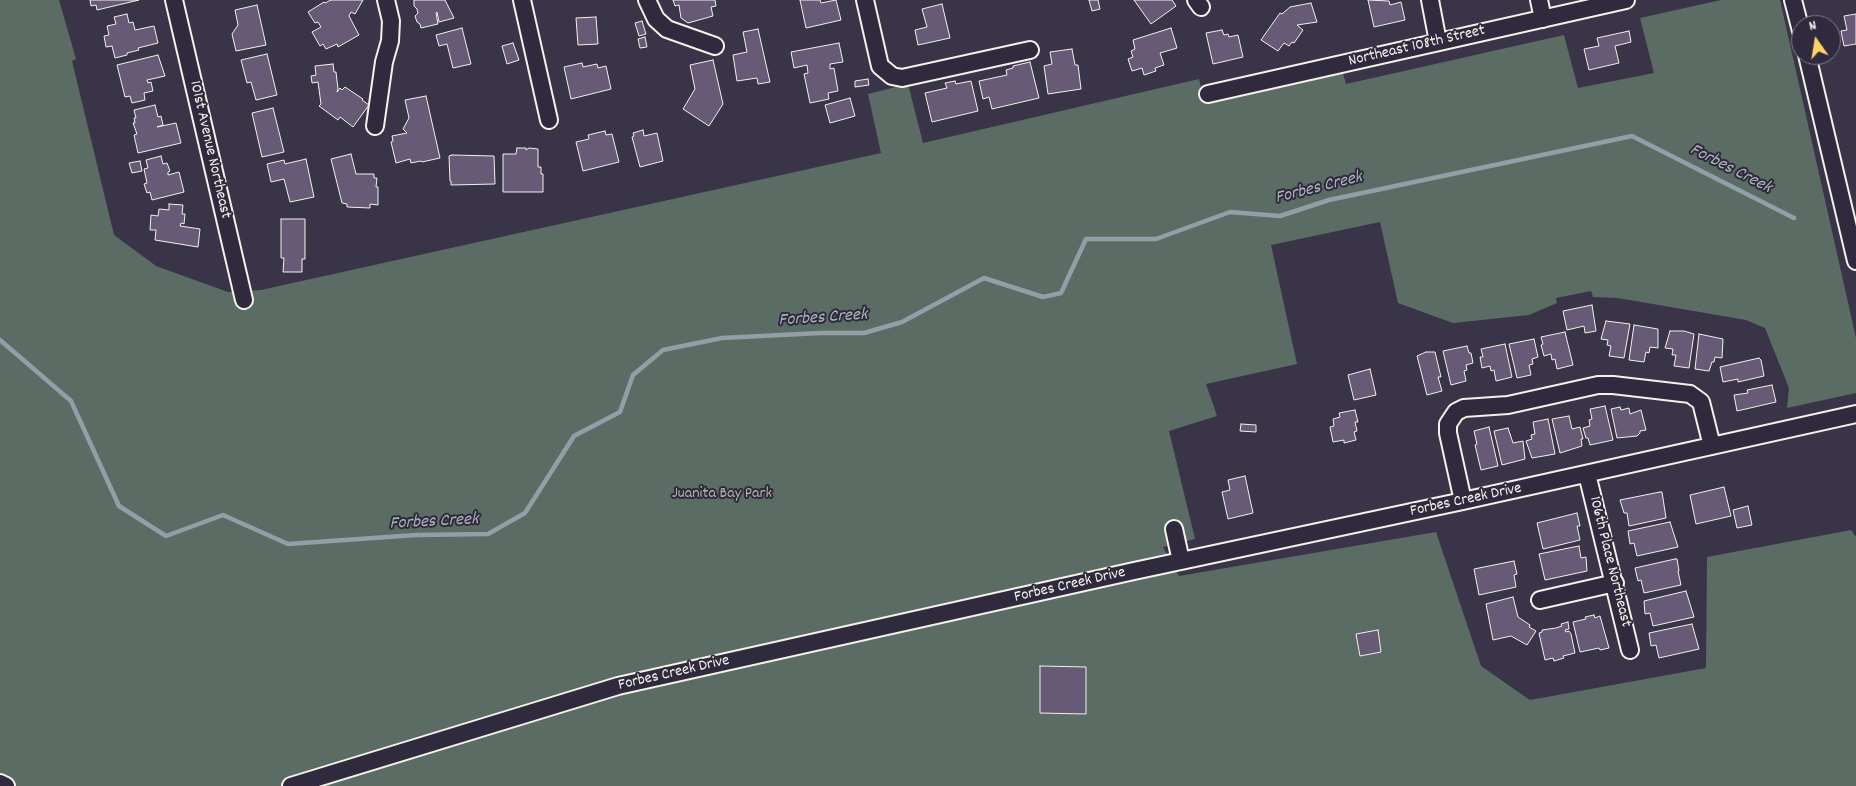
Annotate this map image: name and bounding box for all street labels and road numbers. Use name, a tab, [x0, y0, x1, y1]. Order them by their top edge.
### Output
street label: Northeast 108th Street	[1347, 22, 1487, 72]
street label: 101st Avenue Northeast	[184, 79, 234, 221]
street label: Forbes Creek Drive	[1408, 480, 1524, 522]
street label: 106th Place Northeast	[1583, 495, 1635, 629]
street label: Forbes Creek Drive	[1013, 564, 1127, 608]
street label: Forbes Creek Drive	[617, 652, 731, 696]

